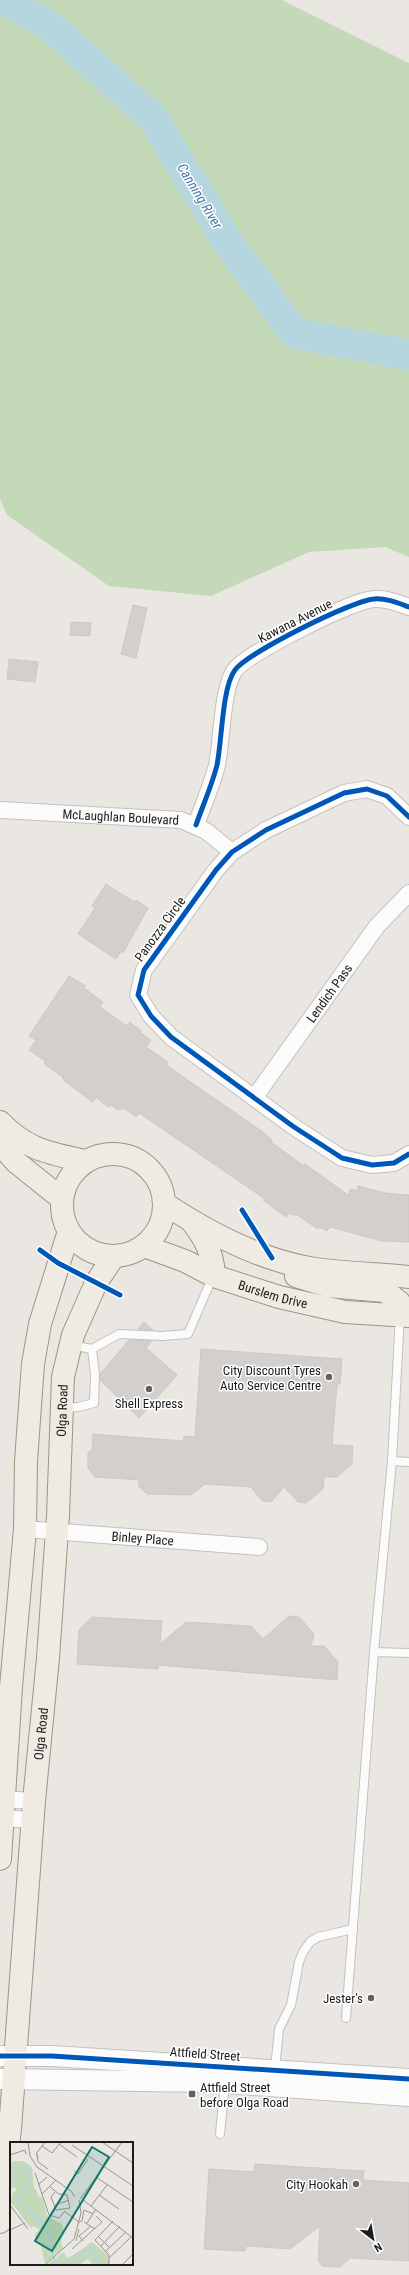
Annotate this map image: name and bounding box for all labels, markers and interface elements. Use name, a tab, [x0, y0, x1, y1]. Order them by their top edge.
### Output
water label: Canning River	[174, 160, 226, 232]
street label: Kawana Avenue	[256, 596, 334, 646]
street label: McLaughlan Boulevard	[62, 806, 179, 827]
street label: Panozza Circle	[132, 894, 188, 964]
street label: Lendich Pass	[303, 961, 355, 1025]
street label: Burslem Drive	[237, 1277, 309, 1311]
place label: City Discount Tyres Auto Service Centre	[220, 1363, 321, 1393]
marker: City Discount Tyres Auto Service Centre	[324, 1372, 334, 1382]
street label: Olga Road	[53, 1384, 70, 1437]
marker: Shell Express	[144, 1384, 154, 1394]
place label: Shell Express	[115, 1396, 183, 1411]
street label: Binley Place	[111, 1528, 174, 1548]
street label: Olga Road	[31, 1707, 51, 1761]
place label: Jester’s	[323, 1991, 363, 2006]
marker: Jester’s	[366, 1993, 376, 2003]
street label: Attfield Street	[169, 2044, 241, 2064]
place label: Attfield Street before Olga Road	[200, 2080, 289, 2110]
marker: Attfield Street before Olga Road	[187, 2089, 197, 2099]
inset map	[10, 2142, 133, 2265]
place label: City Hookah	[286, 2177, 348, 2192]
marker: City Hookah	[351, 2179, 361, 2189]
north arrow	[353, 2219, 393, 2259]
text: N	[371, 2240, 384, 2255]

